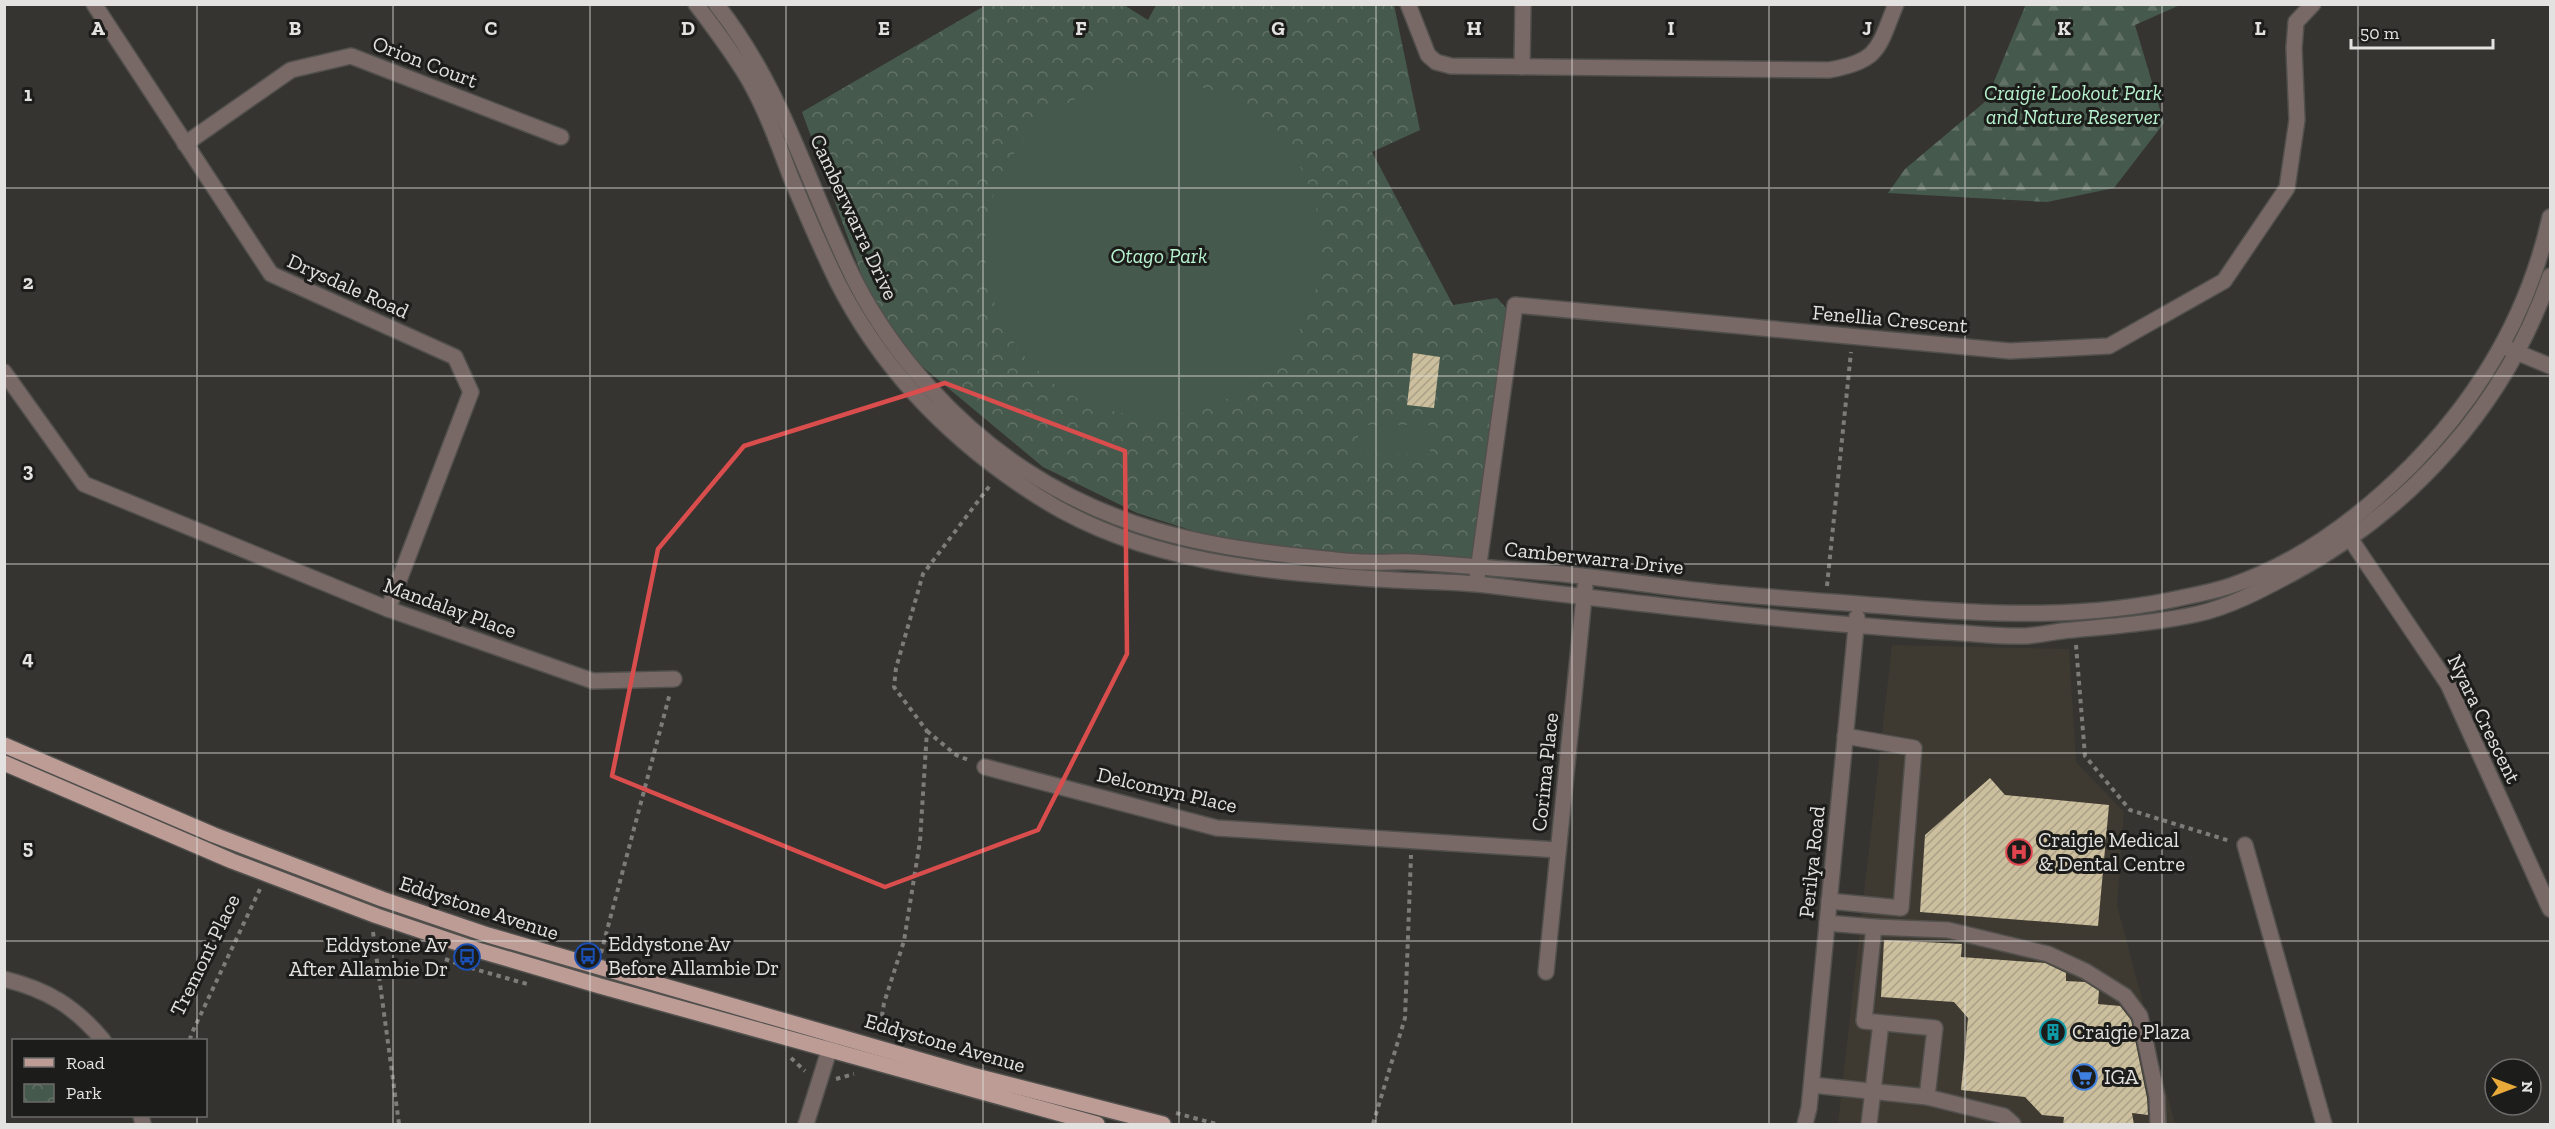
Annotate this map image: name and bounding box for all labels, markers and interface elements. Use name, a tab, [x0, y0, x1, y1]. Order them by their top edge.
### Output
scale bar	[2351, 12, 2494, 50]
text: A	[91, 16, 105, 40]
text: B	[289, 16, 301, 40]
text: C	[485, 16, 498, 40]
text: D	[681, 16, 695, 40]
text: E	[878, 16, 890, 40]
text: F	[1075, 16, 1087, 40]
text: G	[1271, 16, 1285, 40]
text: H	[1466, 16, 1482, 40]
text: I	[1667, 16, 1675, 40]
text: J	[1862, 16, 1872, 40]
text: K	[2057, 16, 2071, 40]
text: L	[2254, 16, 2266, 40]
text: 50 m	[2360, 22, 2400, 44]
street label: Orion Court	[369, 30, 481, 93]
park label: Craigie Lookout Park and Nature Reserver	[1984, 80, 2162, 129]
text: 1	[24, 82, 32, 106]
street label: Camberwarra Drive	[805, 130, 904, 304]
park label: Otago Park	[1111, 243, 1207, 268]
street label: Drysdale Road	[284, 248, 413, 324]
text: 2	[23, 270, 34, 294]
street label: Fenellia Crescent	[1811, 299, 1969, 338]
text: 3	[23, 458, 34, 482]
street label: Camberwarra Drive	[1503, 536, 1685, 579]
street label: Mandalay Place	[380, 572, 520, 643]
text: 4	[22, 646, 34, 670]
street label: Nyara Crescent	[2442, 650, 2527, 787]
street label: Corima Place	[1526, 711, 1563, 833]
street label: Delcomyn Place	[1095, 761, 1240, 818]
street label: Perilya Road	[1793, 804, 1830, 919]
place label: Craigie Medical & Dental Centre	[2038, 827, 2185, 876]
text: 5	[23, 835, 33, 859]
hospital icon: Craigie Medical & Dental Centre	[2004, 837, 2034, 867]
street label: Eddystone Avenue	[396, 870, 562, 945]
street label: Tremont Place	[164, 890, 245, 1020]
place label: Eddystone Av Before Allambie Dr	[608, 931, 779, 980]
place label: Eddystone Av After Allambie Dr	[289, 932, 448, 981]
bus stop icon: Eddystone Av Before Allambie Dr	[573, 941, 603, 971]
bus stop icon: Eddystone Av After Allambie Dr	[452, 942, 482, 972]
street label: Eddystone Avenue	[862, 1008, 1028, 1077]
building icon: Craigie Plaza	[2038, 1017, 2068, 1047]
place label: Craigie Plaza	[2072, 1019, 2190, 1044]
legend	[12, 1039, 207, 1117]
text: Road	[66, 1052, 105, 1074]
north arrow	[2483, 1057, 2543, 1117]
supermarket icon: IGA	[2069, 1062, 2099, 1092]
place label: IGA	[2104, 1064, 2139, 1089]
text: N	[2518, 1081, 2537, 1093]
text: Park	[66, 1082, 102, 1104]

